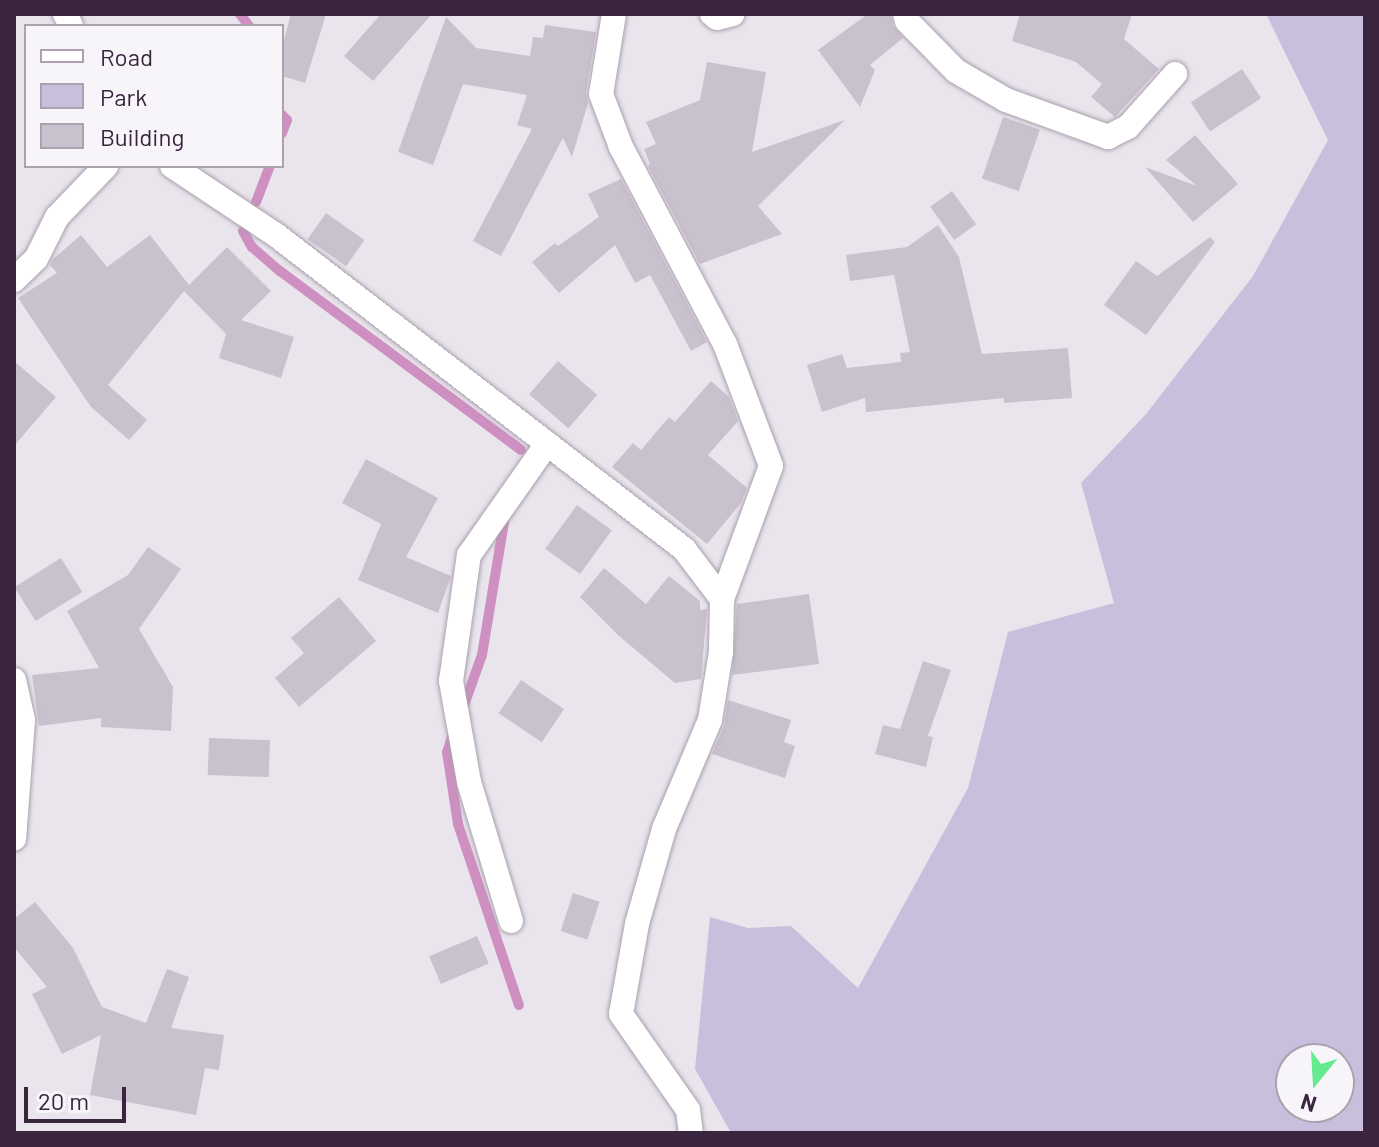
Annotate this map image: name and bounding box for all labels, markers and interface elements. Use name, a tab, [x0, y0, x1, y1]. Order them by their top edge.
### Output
legend	[24, 24, 284, 168]
text: Road	[100, 42, 153, 71]
text: Park	[100, 82, 147, 111]
text: Building	[100, 122, 184, 151]
north arrow	[1275, 1043, 1355, 1123]
scale bar	[28, 1071, 130, 1121]
text: 20 m	[38, 1086, 89, 1115]
text: N	[1297, 1089, 1319, 1119]

